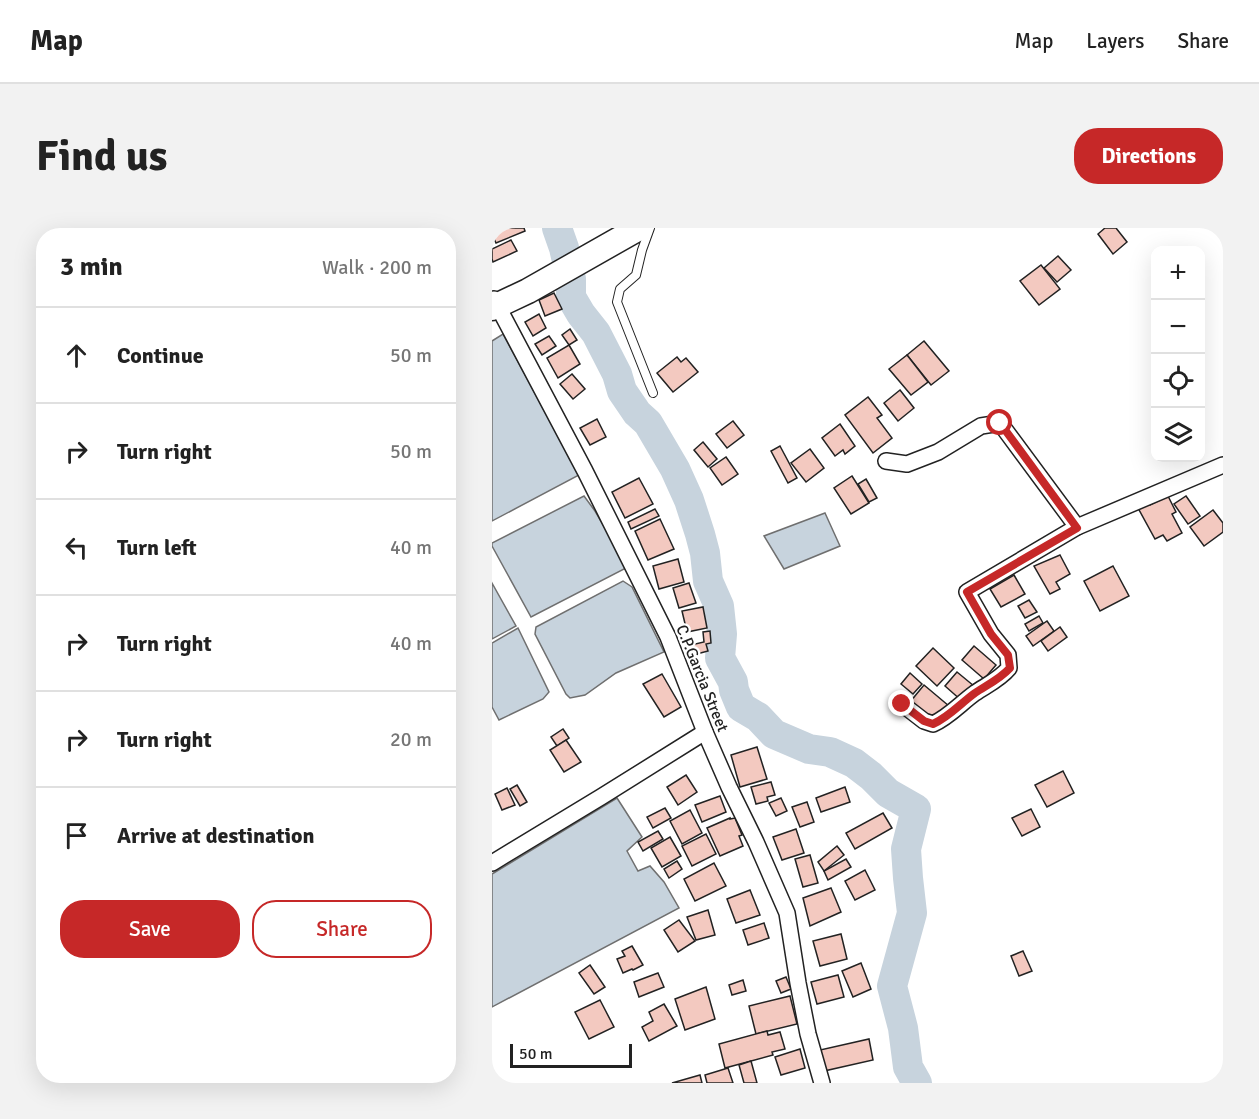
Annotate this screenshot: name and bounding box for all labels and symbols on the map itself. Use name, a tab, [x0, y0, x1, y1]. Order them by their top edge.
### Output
route start	[986, 409, 1012, 435]
street label: C.P.Garcia Street	[671, 622, 733, 735]
route end	[888, 690, 914, 716]
scale bar	[510, 1041, 632, 1068]

